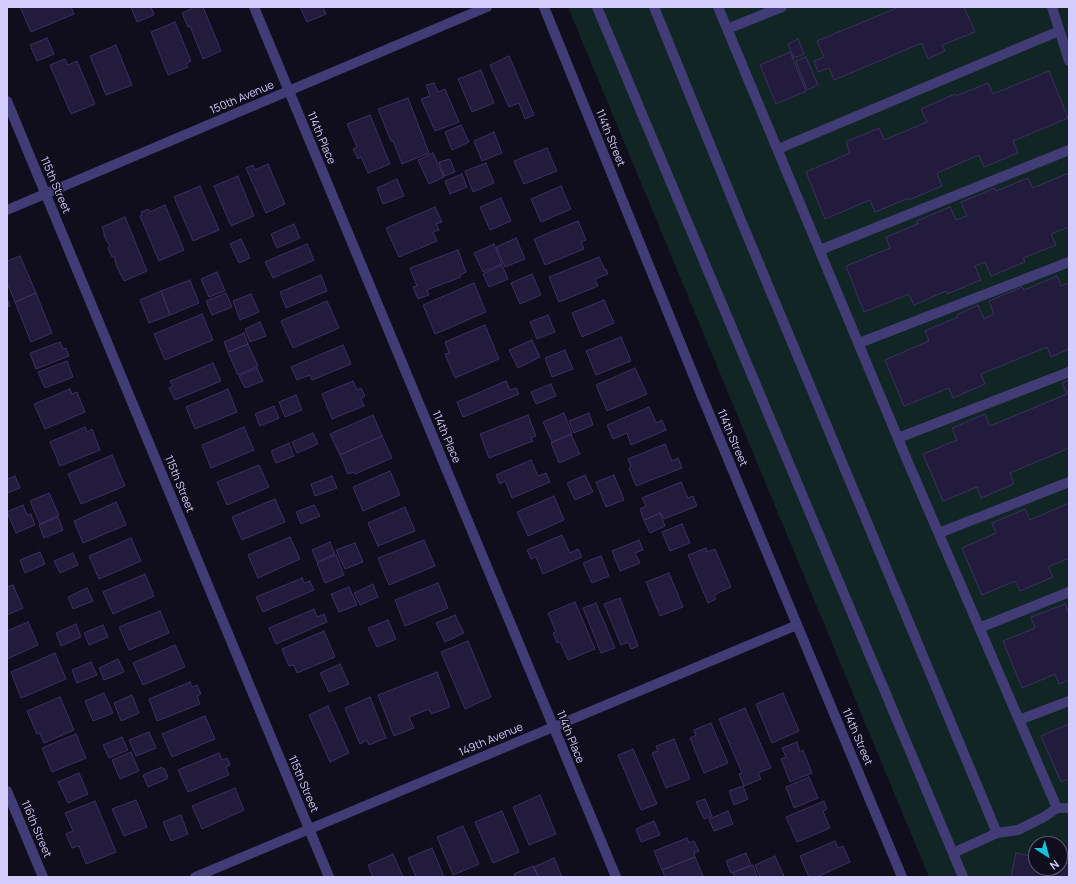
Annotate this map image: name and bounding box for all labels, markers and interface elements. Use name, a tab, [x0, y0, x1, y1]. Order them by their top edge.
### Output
street label: 150th Avenue	[208, 79, 276, 117]
street label: 114th Street	[593, 107, 627, 169]
street label: 114th Place	[304, 110, 338, 166]
street label: 115th Street	[37, 155, 73, 215]
street label: 114th Street	[714, 408, 750, 468]
street label: 114th Place	[429, 409, 463, 465]
street label: 115th Street	[162, 454, 196, 514]
street label: 114th Street	[839, 707, 875, 767]
street label: 114th Place	[553, 709, 587, 765]
street label: 149th Avenue	[457, 721, 525, 759]
street label: 115th Street	[285, 754, 321, 814]
street label: 116th Street	[18, 798, 54, 860]
north arrow	[1028, 836, 1068, 876]
text: N	[1047, 857, 1062, 874]

